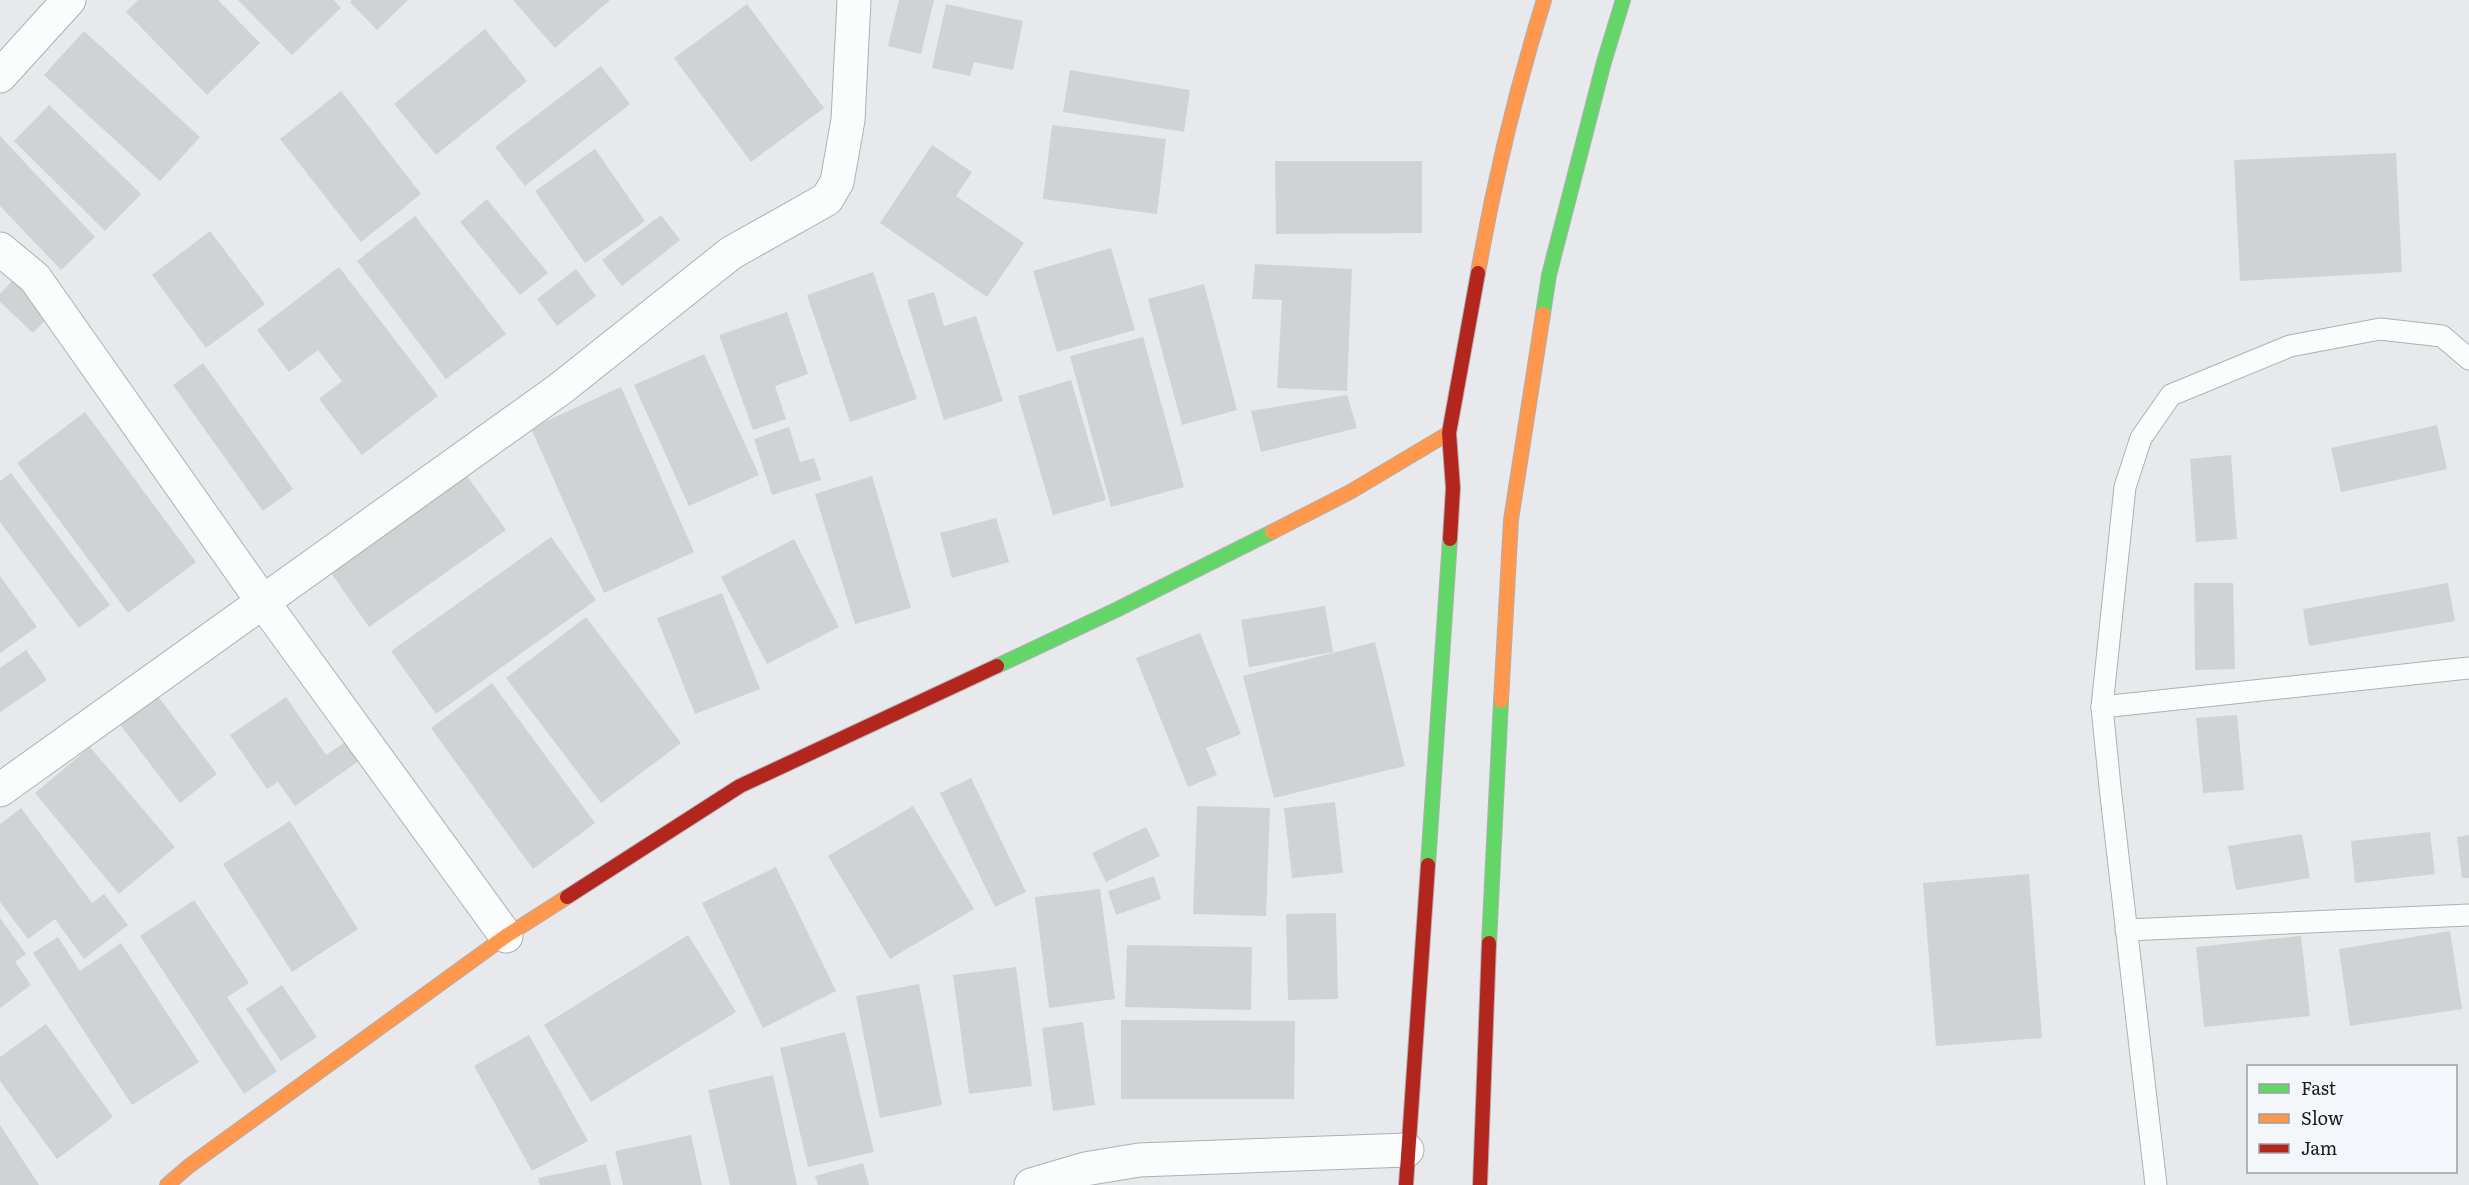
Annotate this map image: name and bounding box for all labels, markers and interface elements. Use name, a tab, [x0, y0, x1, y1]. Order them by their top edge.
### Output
legend	[2247, 1065, 2457, 1173]
text: Fast	[2301, 1074, 2337, 1101]
text: Slow	[2301, 1104, 2344, 1131]
text: Jam	[2301, 1134, 2337, 1161]

